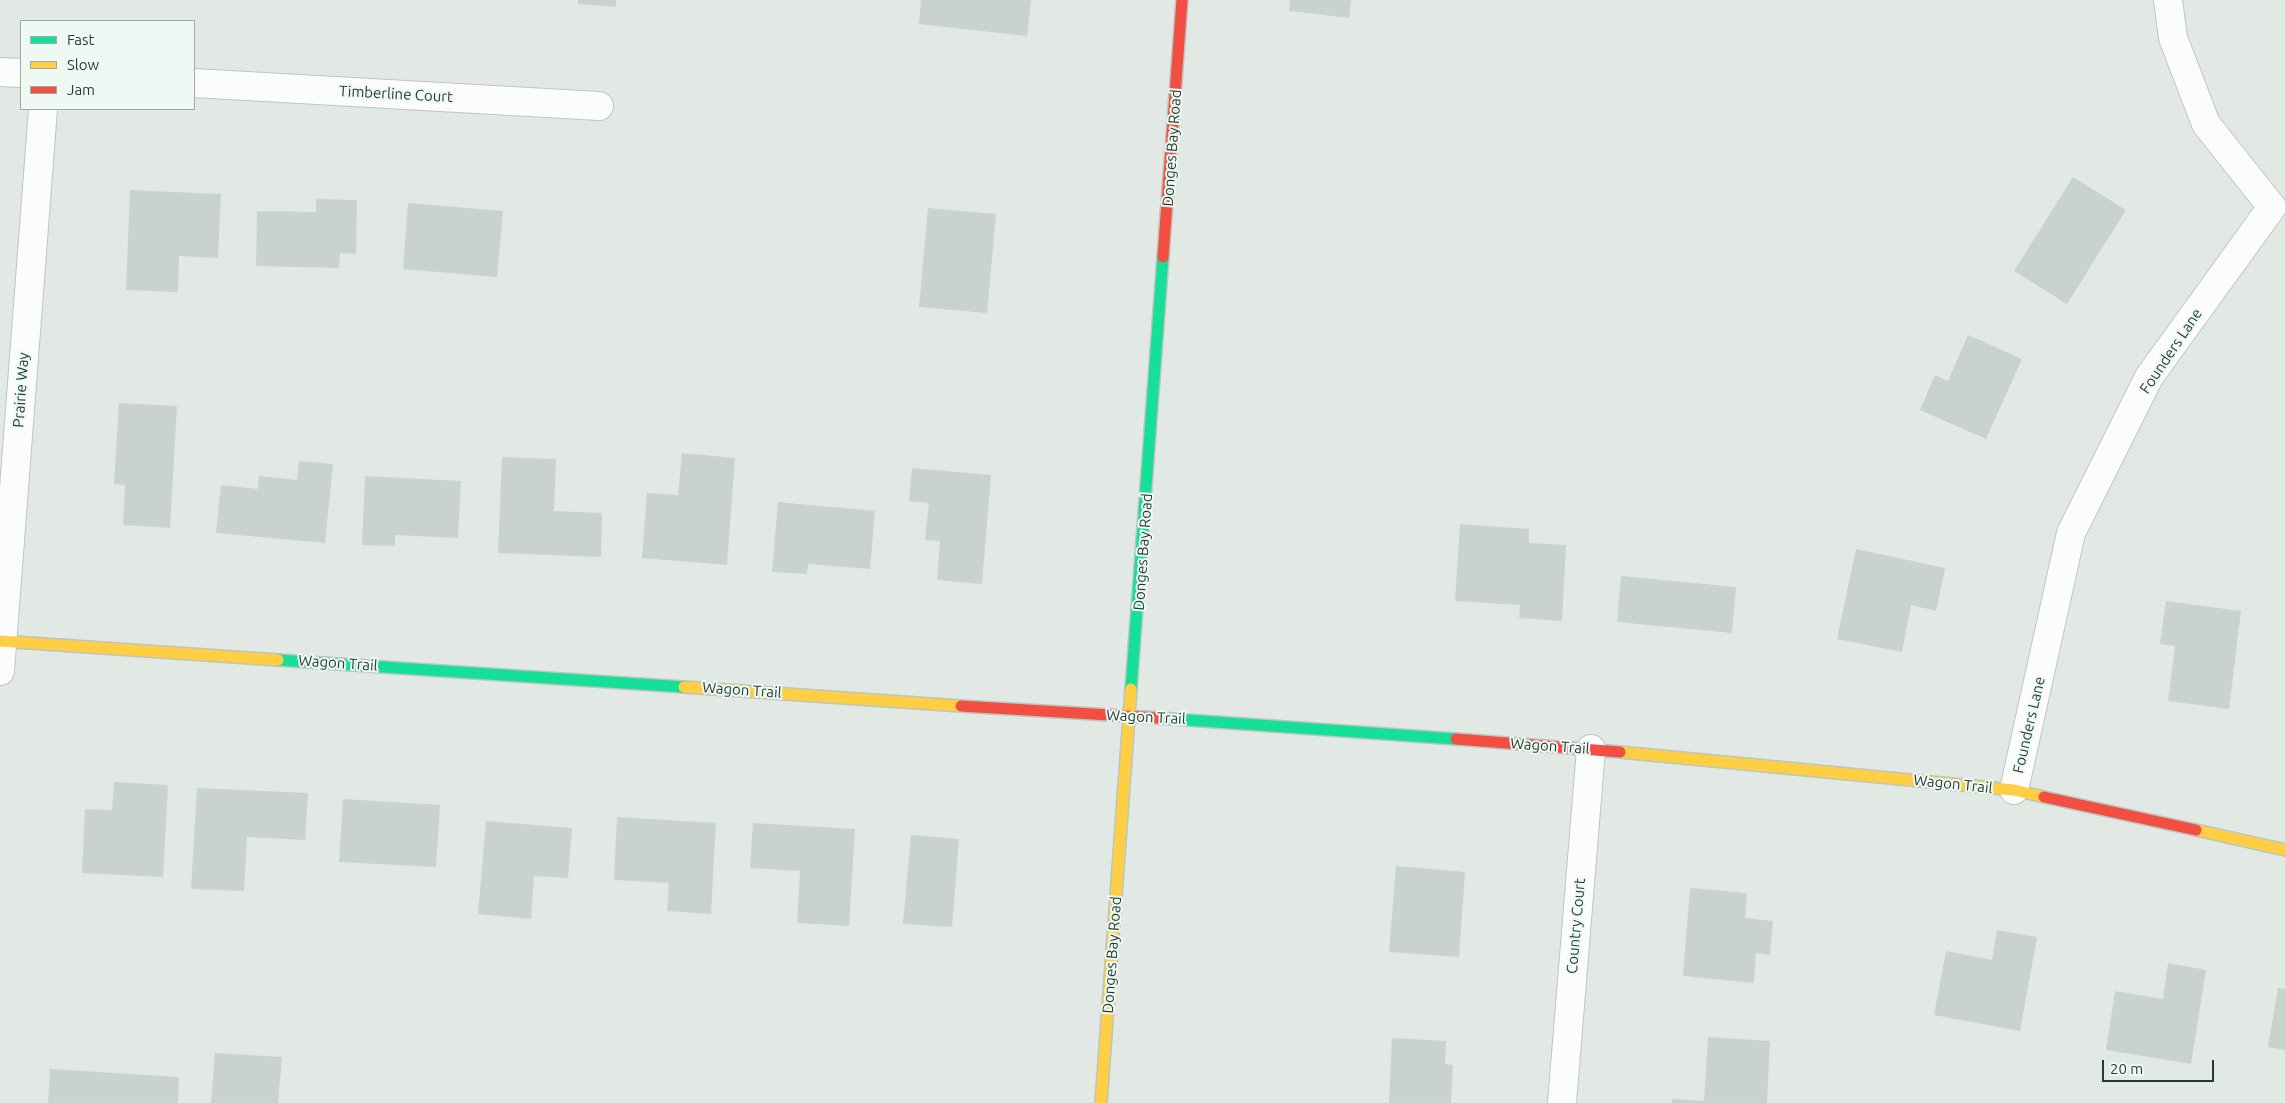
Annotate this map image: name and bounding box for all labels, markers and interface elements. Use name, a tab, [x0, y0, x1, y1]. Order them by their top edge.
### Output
legend	[20, 20, 195, 110]
text: Fast	[67, 31, 94, 48]
text: Slow	[67, 56, 99, 73]
text: Jam	[67, 81, 95, 98]
street label: Timberline Court	[339, 82, 453, 106]
street label: Donges Bay Road	[1159, 89, 1185, 207]
street label: Founders Lane	[2136, 305, 2206, 397]
street label: Prairie Way	[9, 352, 33, 428]
street label: Donges Bay Road	[1130, 493, 1156, 611]
street label: Wagon Trail	[298, 651, 378, 675]
street label: Founders Lane	[2009, 675, 2049, 775]
street label: Wagon Trail	[702, 678, 782, 702]
street label: Wagon Trail	[1106, 706, 1186, 728]
street label: Wagon Trail	[1510, 734, 1590, 758]
street label: Wagon Trail	[1913, 771, 1993, 797]
street label: Country Court	[1563, 878, 1589, 974]
street label: Donges Bay Road	[1099, 896, 1125, 1014]
scale bar	[2105, 1050, 2218, 1082]
text: 20 m	[2110, 1060, 2143, 1077]

